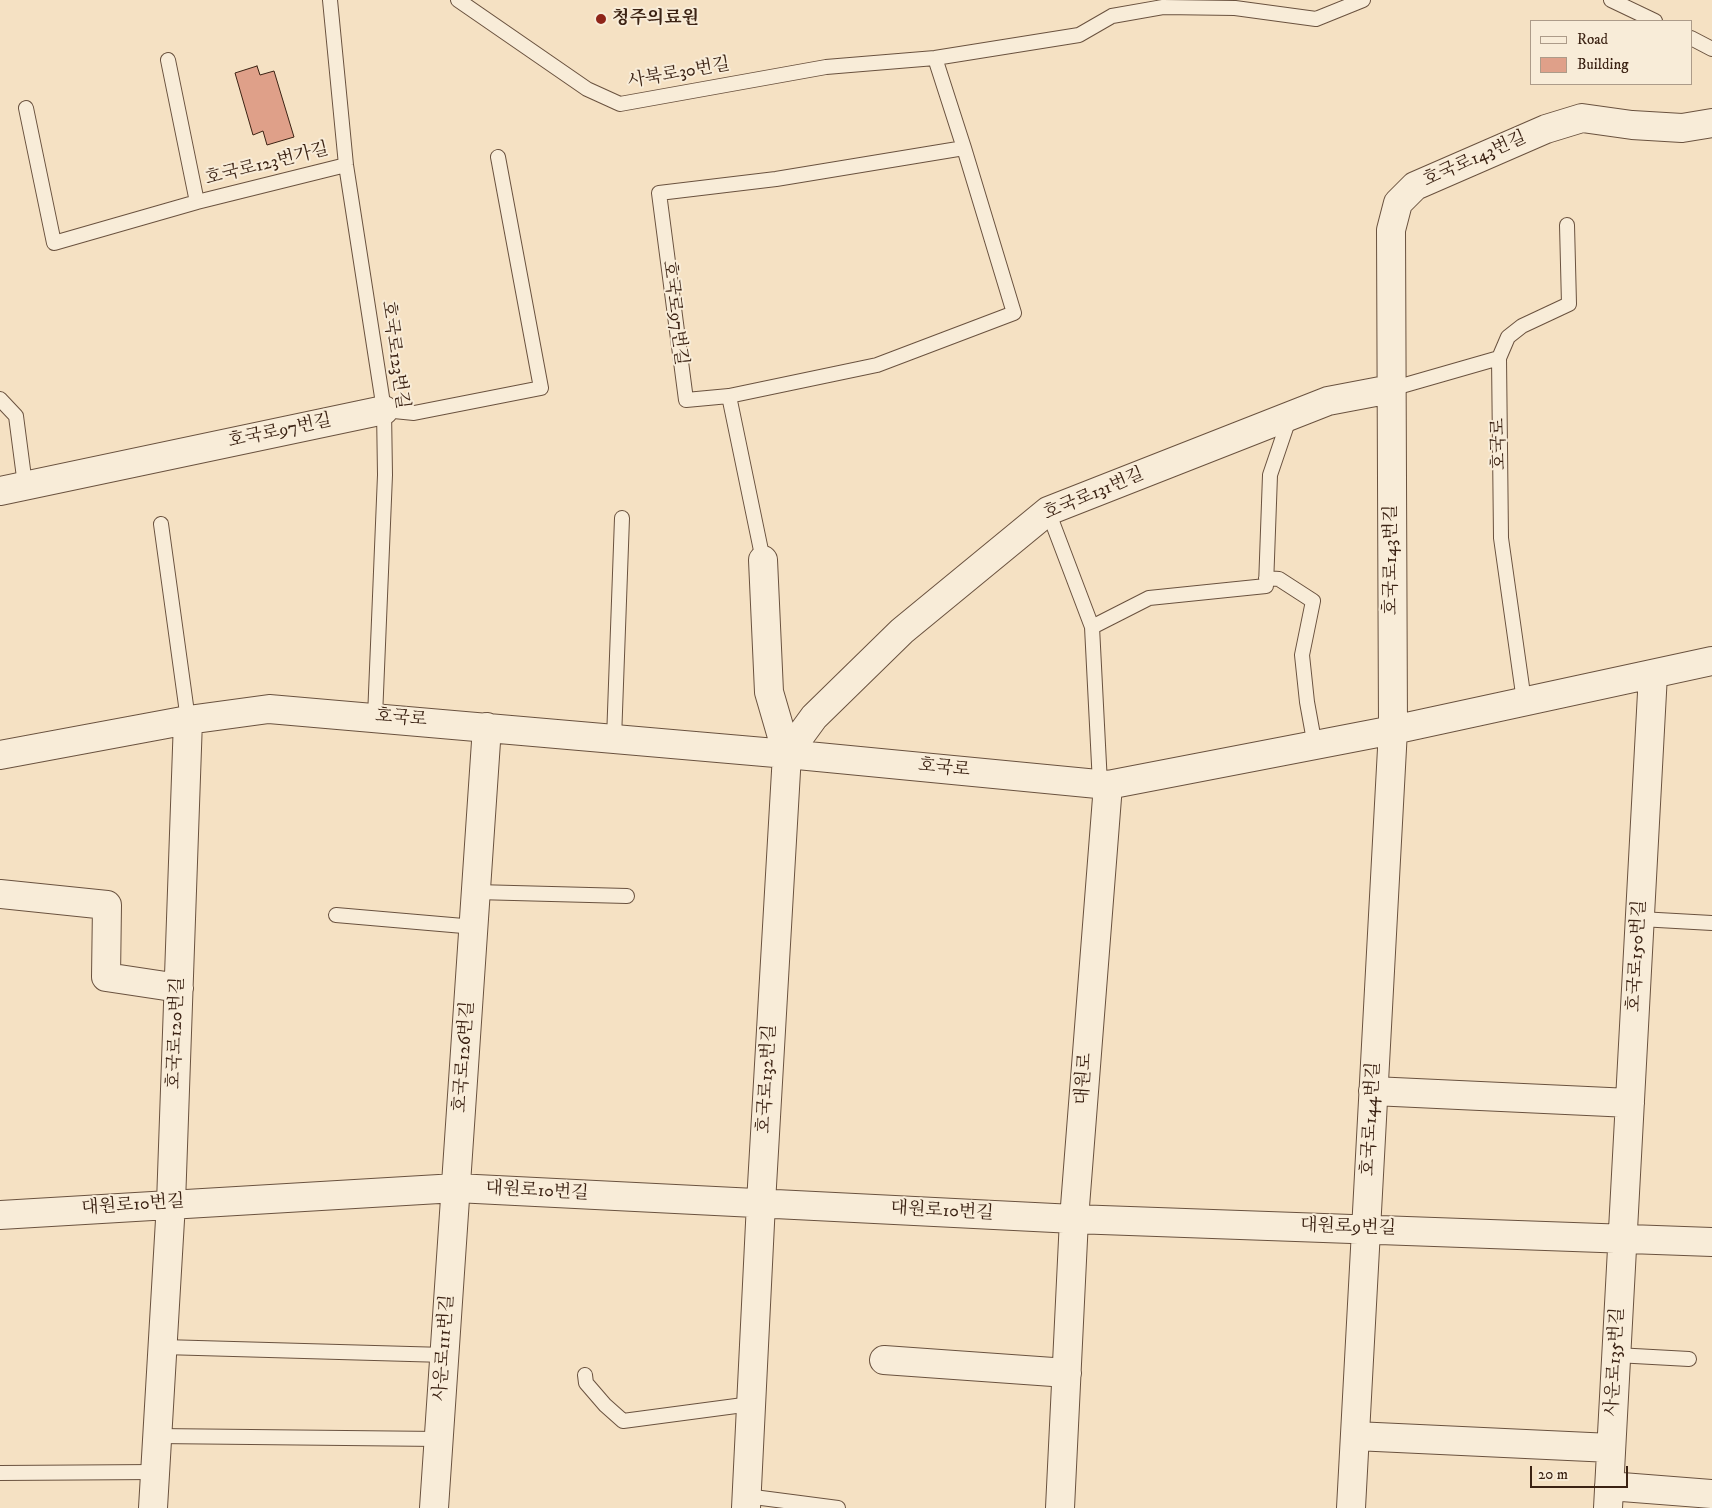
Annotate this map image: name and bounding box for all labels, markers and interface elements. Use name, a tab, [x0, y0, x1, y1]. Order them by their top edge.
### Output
place label: 청주의료원	[612, 8, 699, 30]
marker: 청주의료원	[594, 12, 608, 26]
legend	[1530, 20, 1692, 85]
text: Road	[1577, 30, 1608, 49]
street label: 사북로30번길	[626, 54, 732, 94]
text: Building	[1577, 55, 1629, 74]
street label: 호국로143번길	[1420, 128, 1530, 192]
street label: 호국로123번가길	[203, 139, 331, 191]
street label: 호국로97번길	[657, 259, 691, 367]
street label: 호국로123번길	[376, 299, 412, 411]
street label: 호국로97번길	[226, 410, 334, 454]
street label: 호국로	[1489, 418, 1511, 470]
street label: 호국로131번길	[1041, 464, 1147, 526]
street label: 호국로143번길	[1381, 505, 1403, 615]
street label: 호국로	[374, 706, 428, 732]
street label: 호국로	[917, 756, 971, 782]
street label: 호국로150번길	[1624, 899, 1652, 1013]
street label: 호국로120번길	[164, 977, 190, 1089]
street label: 호국로126번길	[450, 1001, 480, 1113]
street label: 호국로132번길	[754, 1024, 782, 1134]
street label: 대원로	[1072, 1052, 1098, 1106]
street label: 호국로144번길	[1358, 1061, 1386, 1177]
street label: 대원로10번길	[485, 1179, 589, 1205]
street label: 대원로10번길	[81, 1192, 185, 1220]
street label: 대원로10번길	[890, 1199, 994, 1225]
street label: 대원로9번길	[1300, 1216, 1396, 1240]
street label: 사운로111번길	[431, 1294, 459, 1402]
street label: 사운로135번길	[1602, 1307, 1630, 1417]
scale bar	[1532, 1456, 1630, 1488]
text: 20 m	[1538, 1465, 1568, 1484]

